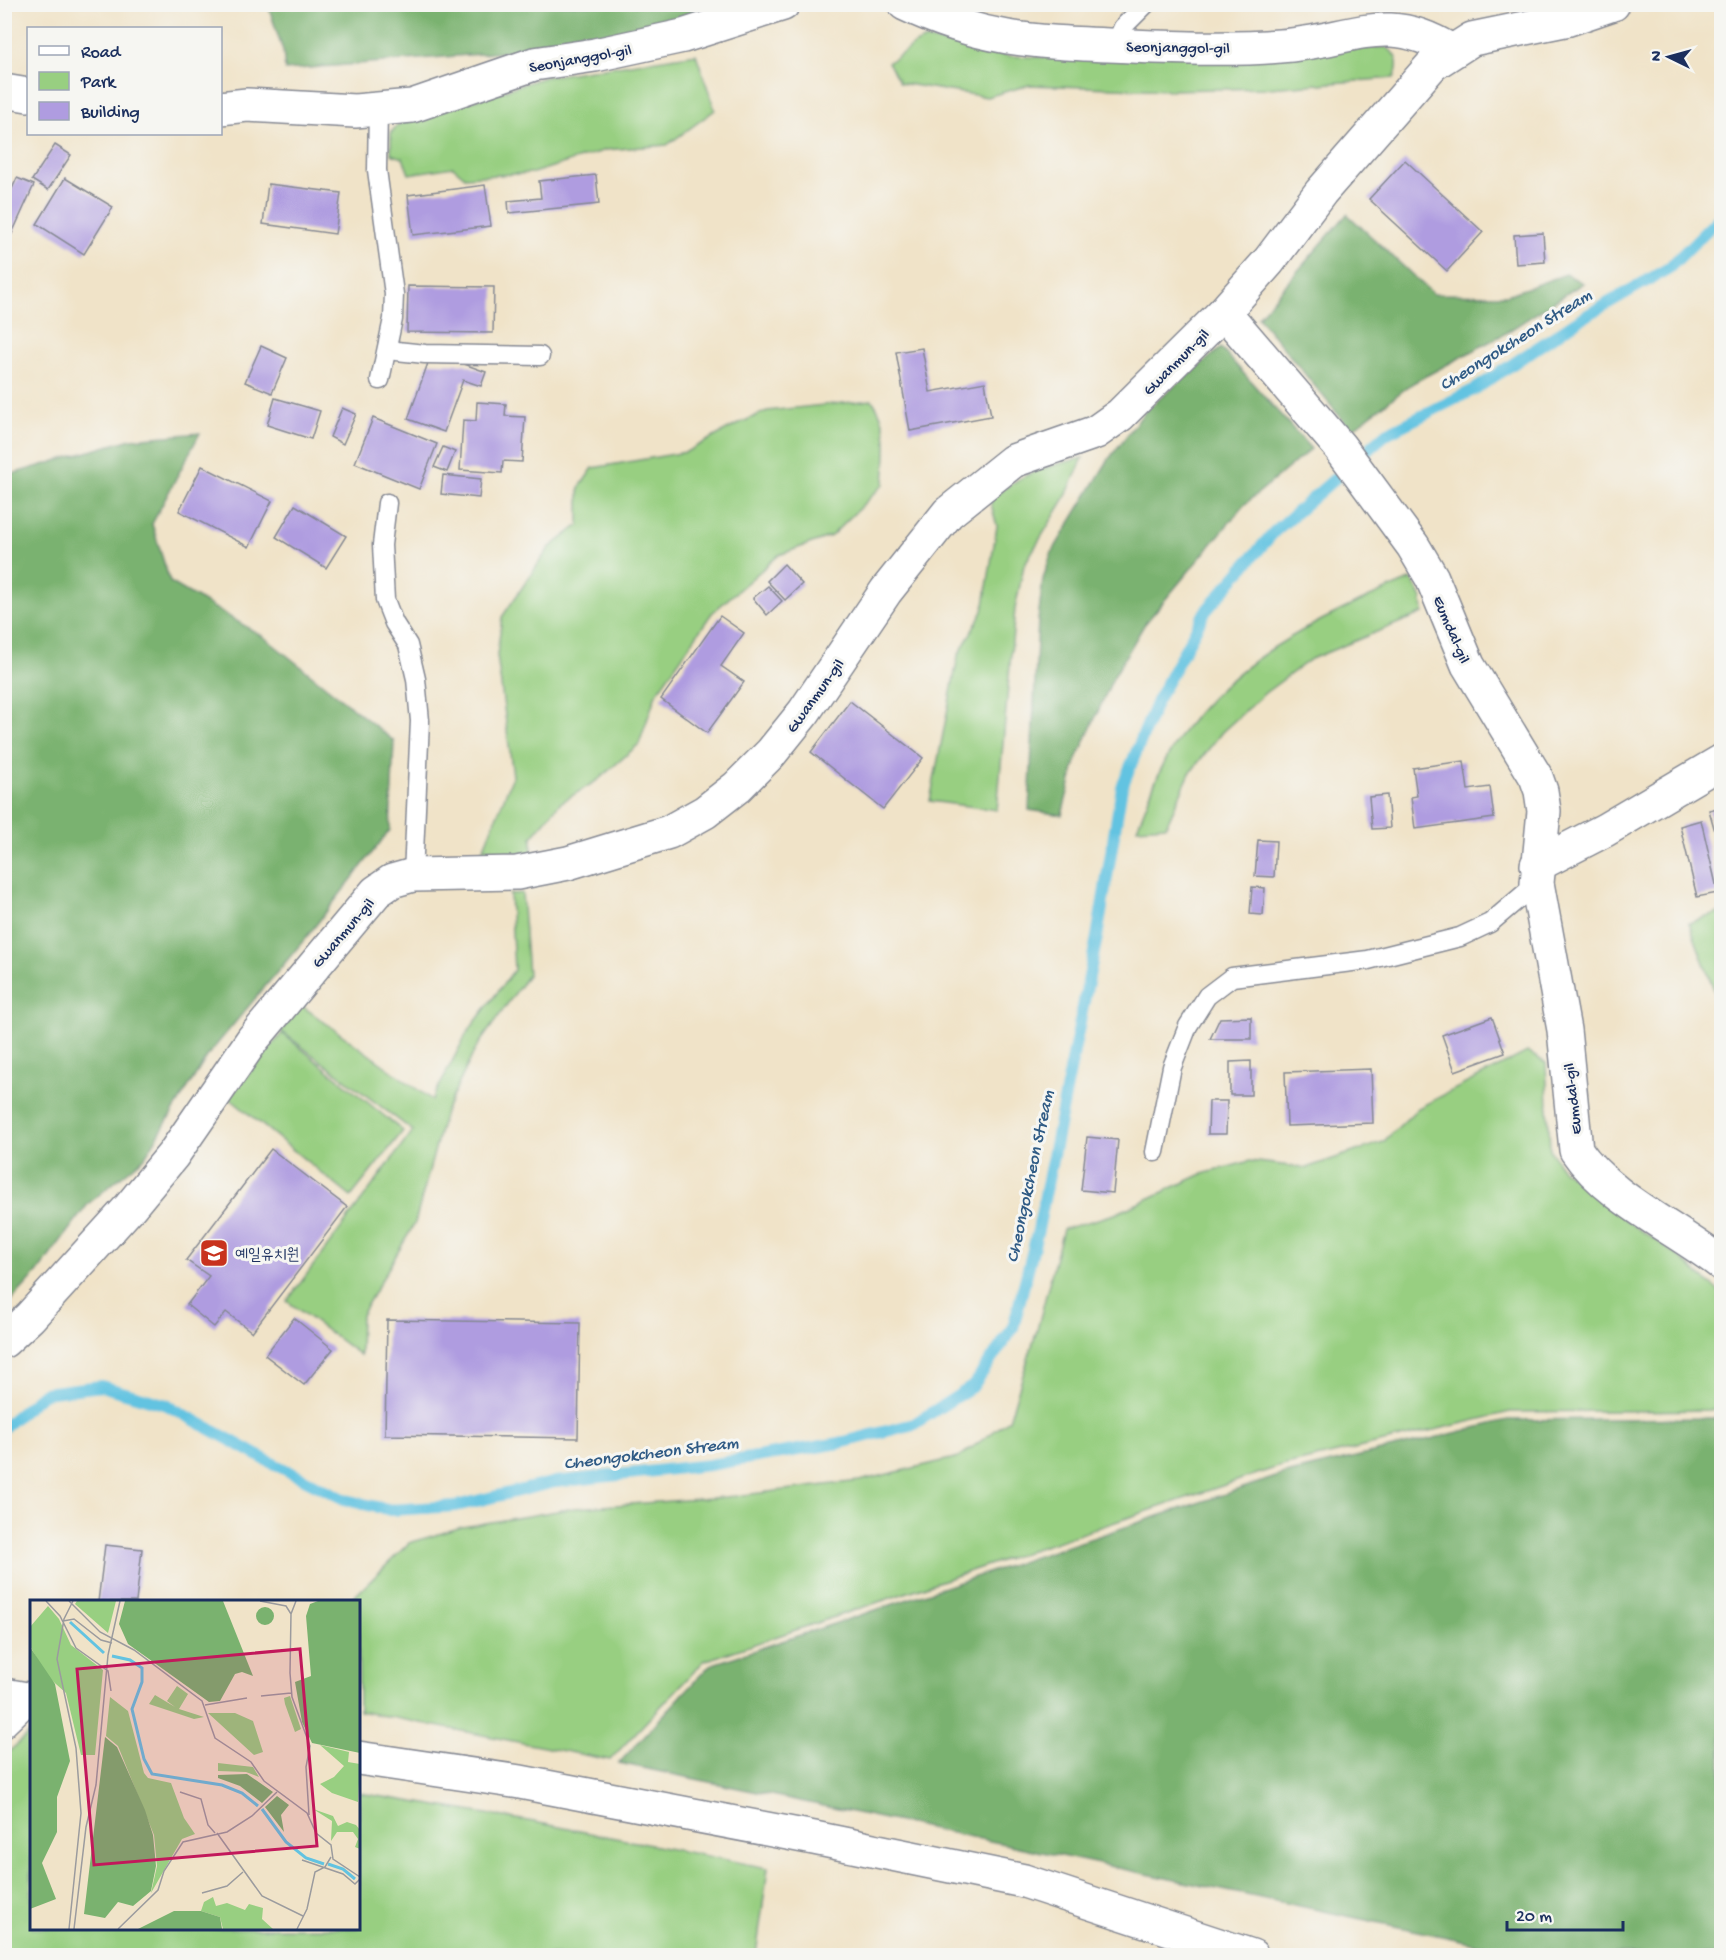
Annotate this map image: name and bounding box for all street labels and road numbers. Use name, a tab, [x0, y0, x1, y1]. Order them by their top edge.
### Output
street label: Seonjanggol-gil	[1126, 39, 1230, 60]
street label: Seonjanggol-gil	[528, 42, 633, 79]
street label: Gwanmun-gil	[1140, 326, 1215, 401]
street label: Eumdal-gil	[1427, 594, 1473, 667]
street label: Gwanmun-gil	[784, 656, 850, 738]
street label: Gwanmun-gil	[309, 895, 380, 973]
street label: Eumdal-gil	[1561, 1062, 1588, 1135]

